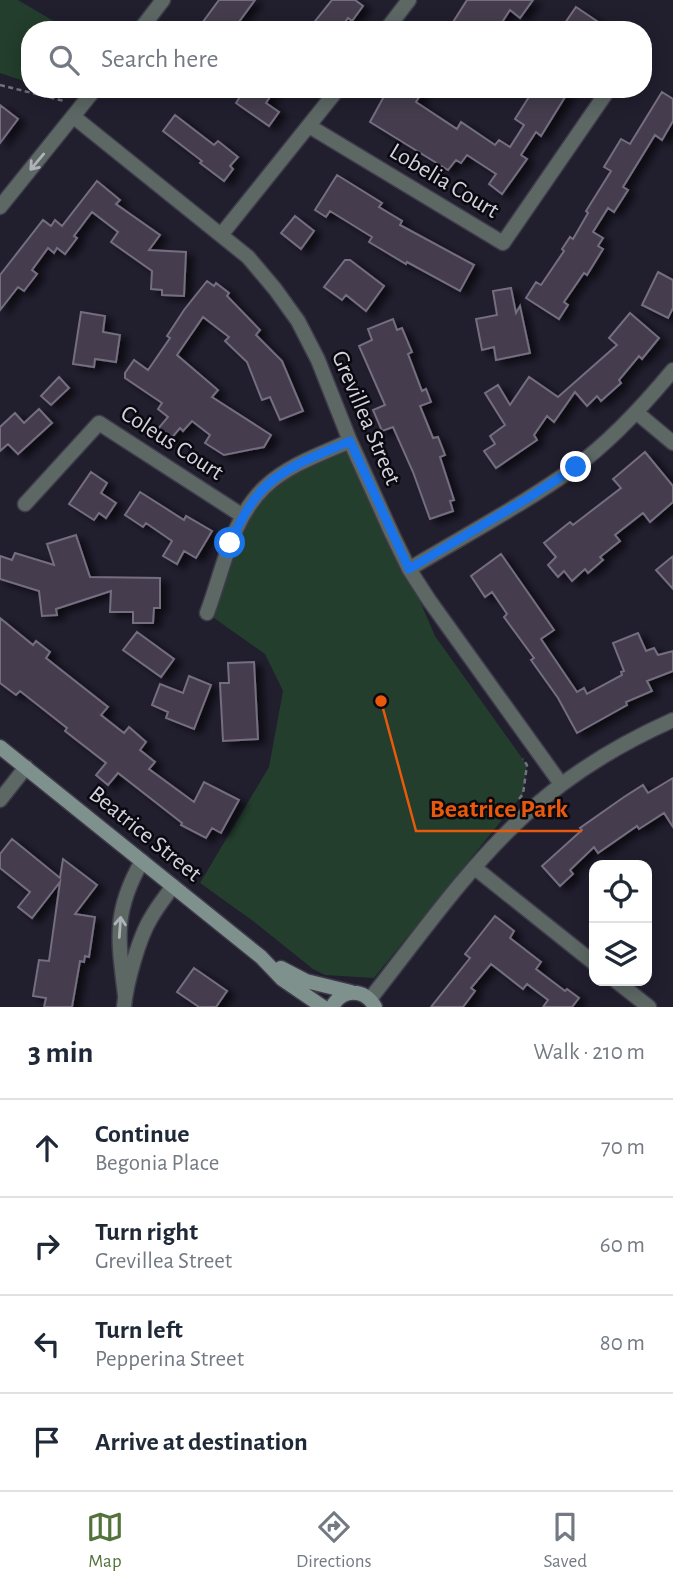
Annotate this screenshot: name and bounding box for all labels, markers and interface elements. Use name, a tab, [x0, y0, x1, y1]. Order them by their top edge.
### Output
search box	[21, 21, 652, 98]
icon: search	[45, 41, 83, 79]
text: Search here	[101, 46, 219, 72]
street label: Lobelia Court	[385, 139, 503, 223]
one-way arrow	[29, 152, 45, 170]
street label: Grevillea Street	[327, 347, 405, 489]
street label: Coleus Court	[116, 401, 228, 485]
route end	[560, 451, 591, 482]
route start	[214, 527, 245, 558]
street label: Beatrice Street	[84, 782, 206, 887]
callout: Beatrice Park	[416, 784, 582, 831]
text: Beatrice Park	[430, 796, 568, 822]
map controls	[589, 860, 652, 986]
button: locate	[589, 860, 652, 923]
one-way arrow	[114, 916, 127, 939]
button: layers	[589, 923, 652, 986]
text: 3 min	[28, 1038, 93, 1068]
text: Walk · 210 m	[533, 1041, 645, 1064]
text: Continue	[95, 1121, 190, 1147]
icon: ahead	[28, 1129, 66, 1167]
text: 70 m	[601, 1136, 645, 1159]
text: Begonia Place	[95, 1152, 219, 1175]
text: Turn right	[95, 1219, 198, 1245]
icon: right	[28, 1227, 66, 1265]
text: 60 m	[600, 1234, 645, 1257]
text: Grevillea Street	[95, 1250, 232, 1273]
text: Turn left	[95, 1317, 183, 1343]
icon: left	[28, 1325, 66, 1363]
text: 80 m	[600, 1332, 645, 1355]
text: Pepperina Street	[95, 1348, 244, 1371]
icon: arrive	[28, 1423, 66, 1461]
text: Arrive at destination	[95, 1429, 308, 1455]
tab: Map	[86, 1508, 124, 1573]
tab: Directions	[296, 1508, 372, 1573]
tab: Saved	[544, 1508, 587, 1573]

